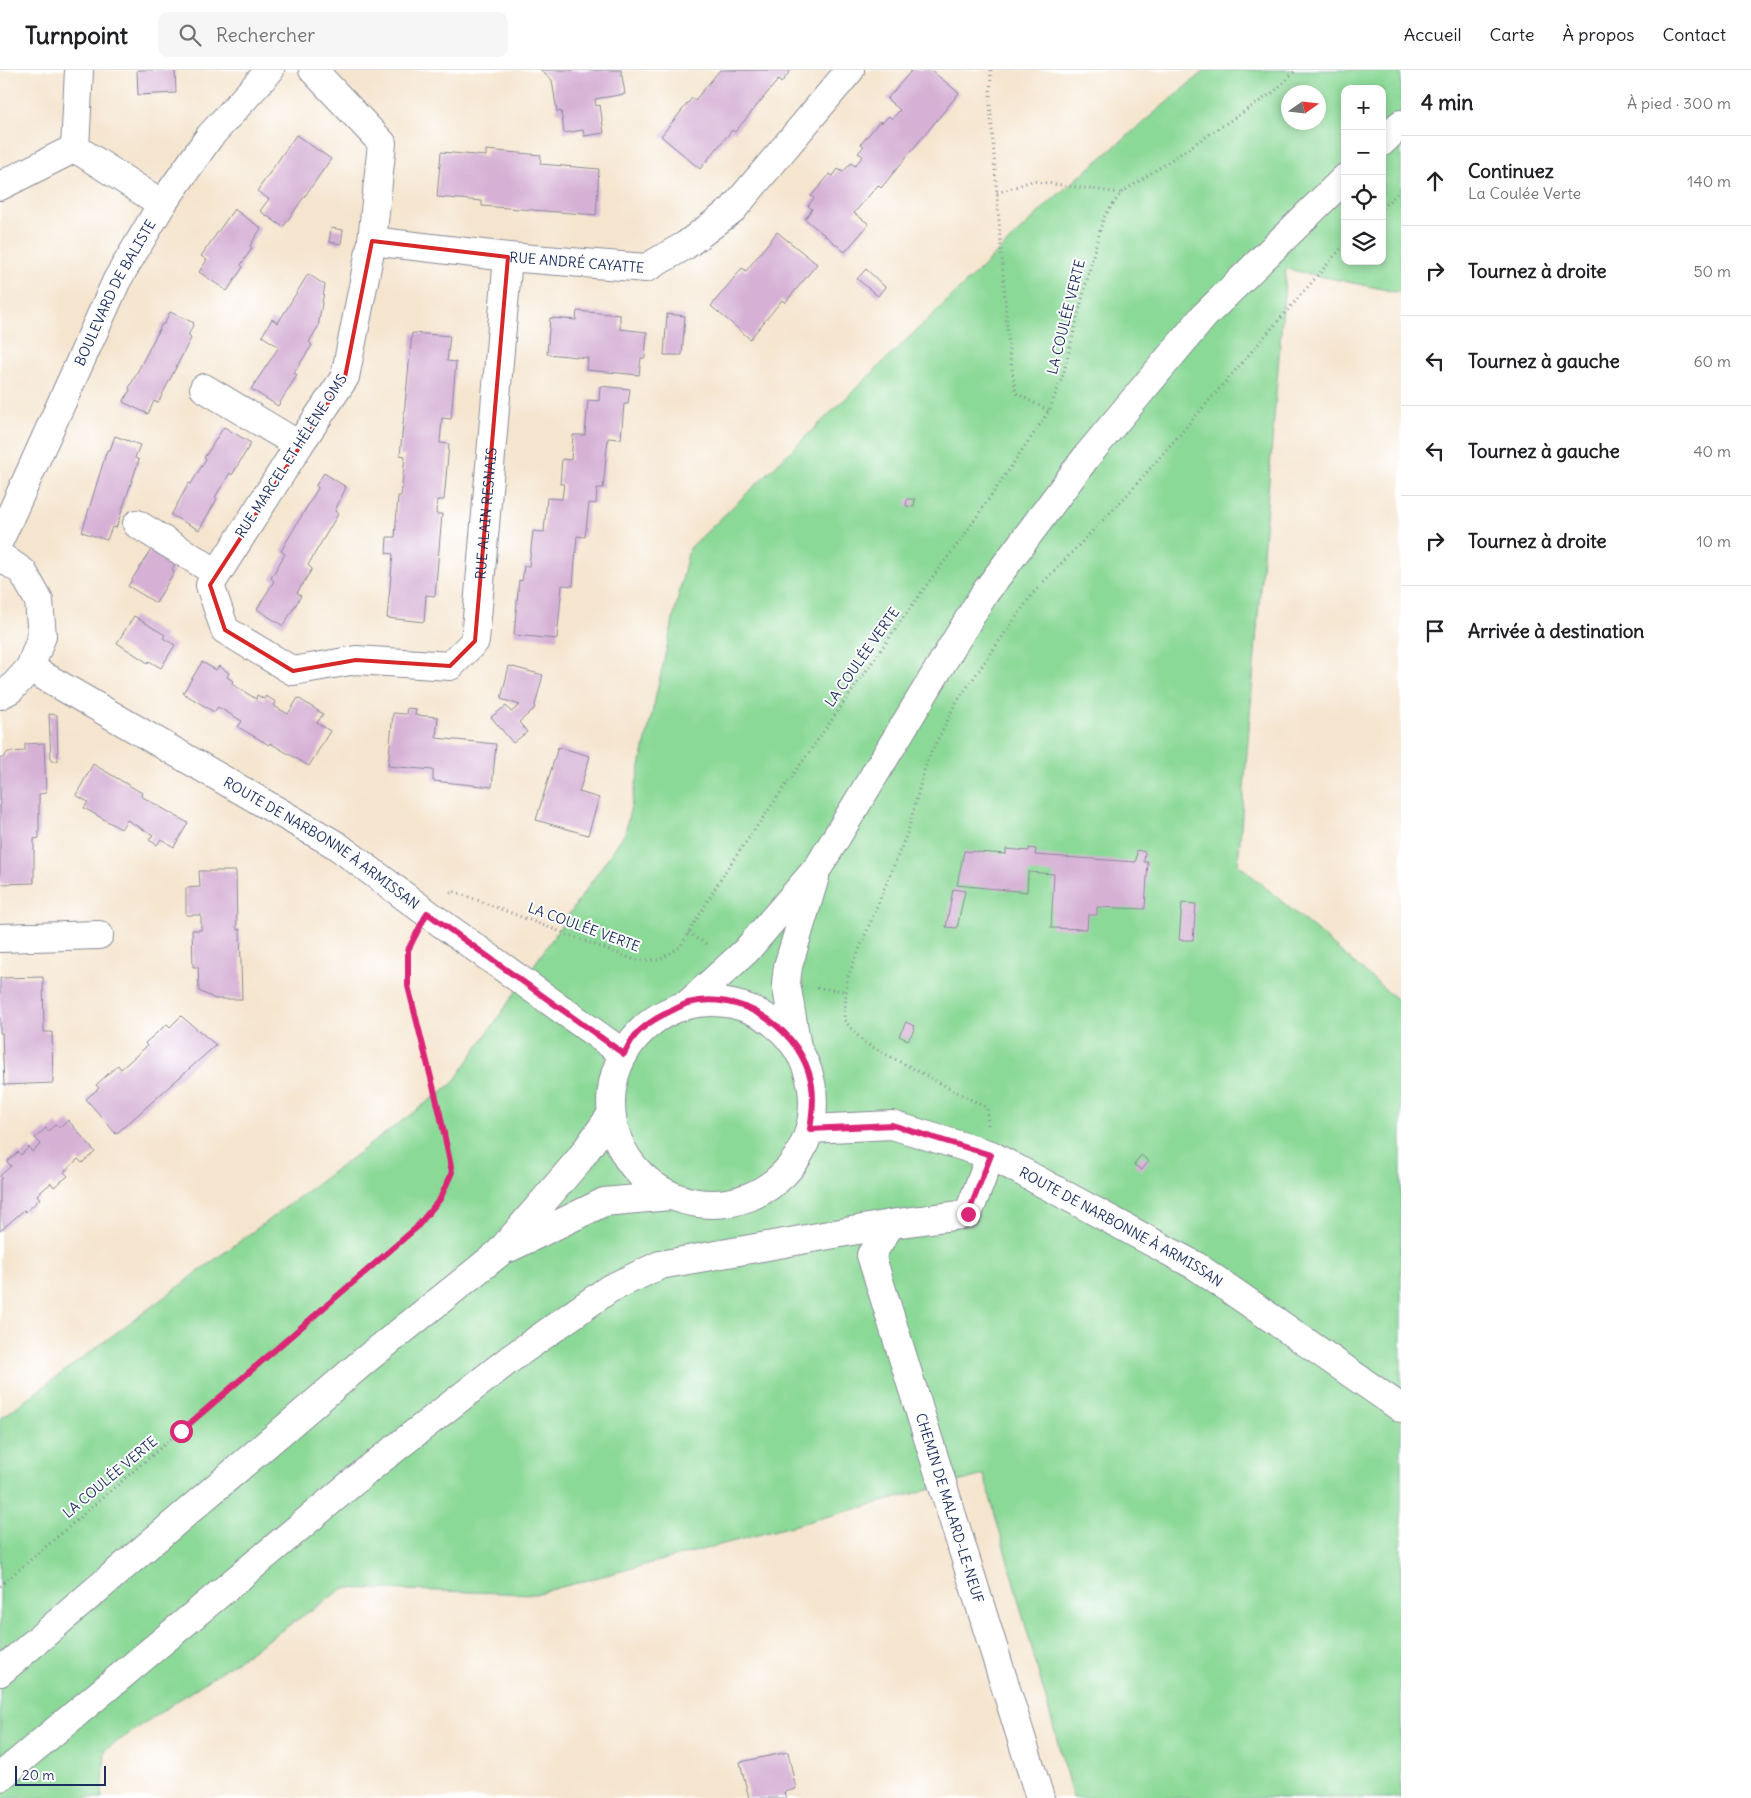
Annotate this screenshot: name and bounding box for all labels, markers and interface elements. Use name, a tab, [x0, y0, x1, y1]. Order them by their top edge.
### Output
search box	[158, 12, 508, 57]
text: Turnpoint	[25, 20, 128, 50]
icon: search	[176, 21, 204, 49]
text: Rechercher	[216, 23, 315, 47]
text: Accueil	[1404, 23, 1462, 46]
text: Carte	[1490, 23, 1535, 46]
text: À propos	[1563, 23, 1634, 46]
text: Contact	[1662, 23, 1726, 46]
north arrow	[1281, 85, 1326, 130]
map controls	[1341, 85, 1386, 265]
button: +	[1341, 85, 1386, 130]
text: 4 min	[1421, 89, 1473, 116]
text: À pied · 300 m	[1627, 93, 1731, 113]
button: −	[1341, 130, 1386, 175]
text: Continuez	[1468, 159, 1554, 183]
icon: ahead	[1421, 167, 1449, 195]
text: 140 m	[1687, 171, 1731, 191]
button: locate	[1341, 175, 1386, 220]
text: La Coulée Verte	[1468, 183, 1581, 203]
street label: BOULEVARD DE BALISTE	[70, 216, 160, 369]
button: layers	[1341, 220, 1386, 265]
street label: RUE ANDRÉ CAYATTE	[509, 248, 645, 277]
icon: right	[1421, 257, 1449, 285]
street label: LA COULÉE VERTE	[1043, 258, 1089, 376]
text: Tournez à droite	[1468, 259, 1607, 283]
text: 50 m	[1693, 261, 1731, 281]
icon: left	[1421, 347, 1449, 375]
text: Tournez à gauche	[1468, 349, 1620, 373]
text: 60 m	[1693, 351, 1731, 371]
street label: RUE MARCEL ET HÉLÈNE OMS	[231, 371, 351, 541]
icon: left	[1421, 437, 1449, 465]
text: Tournez à gauche	[1468, 439, 1620, 463]
text: 40 m	[1693, 441, 1731, 461]
street label: RUE ALAIN RESNAIS	[471, 447, 501, 580]
icon: right	[1421, 527, 1449, 555]
text: Tournez à droite	[1468, 529, 1607, 553]
text: 10 m	[1696, 531, 1731, 551]
street label: LA COULÉE VERTE	[821, 604, 903, 710]
icon: arrive	[1421, 617, 1449, 645]
text: Arrivée à destination	[1468, 619, 1644, 643]
street label: ROUTE DE NARBONNE À ARMISSAN	[220, 773, 423, 913]
street label: LA COULÉE VERTE	[526, 898, 642, 956]
street label: ROUTE DE NARBONNE À ARMISSAN	[1016, 1163, 1226, 1291]
route end	[957, 1203, 980, 1226]
street label: CHEMIN DE MALARD-LE-NEUF	[912, 1411, 988, 1605]
route start	[170, 1420, 193, 1443]
street label: LA COULÉE VERTE	[59, 1432, 161, 1522]
scale bar	[15, 1763, 106, 1786]
text: 20 m	[22, 1766, 55, 1784]

